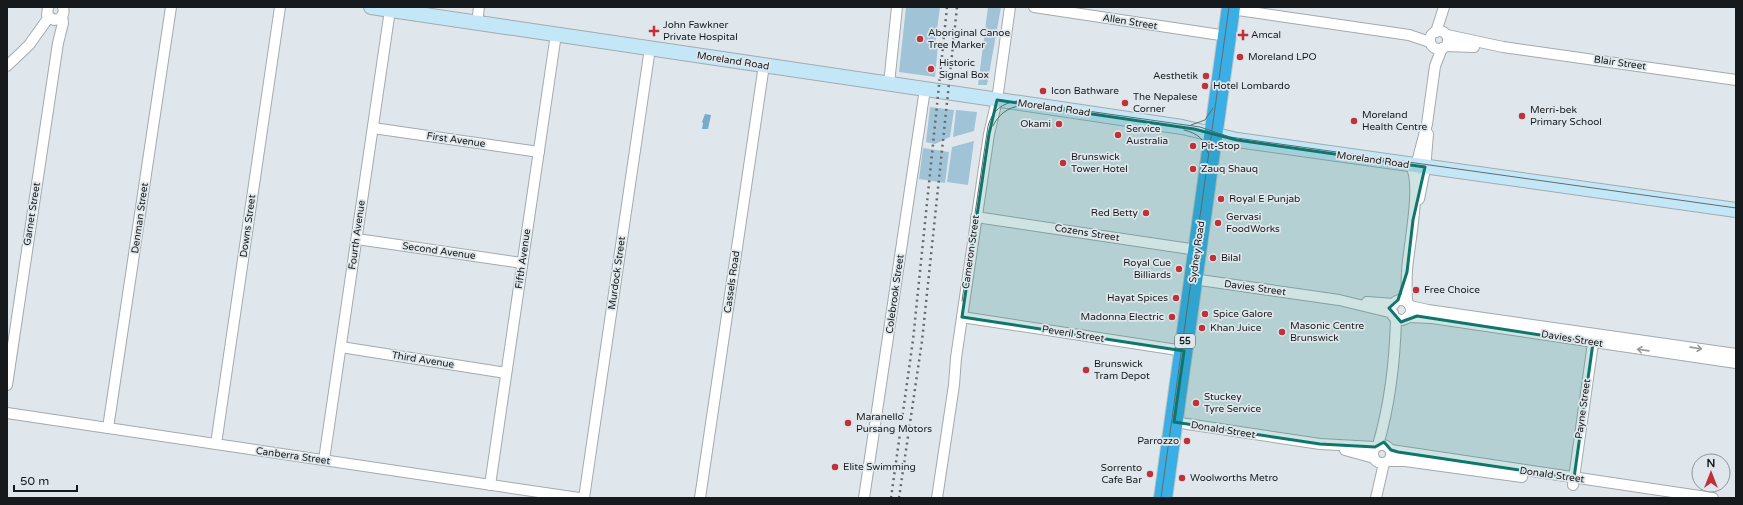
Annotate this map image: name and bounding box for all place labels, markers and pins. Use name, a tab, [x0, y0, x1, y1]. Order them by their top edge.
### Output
place label: John Fawkner Private Hospital	[663, 19, 738, 43]
marker: John Fawkner Private Hospital	[648, 25, 660, 37]
place label: Aboriginal Canoe Tree Marker	[928, 27, 1010, 51]
place label: Amcal	[1251, 29, 1281, 41]
marker: Amcal	[1238, 30, 1248, 40]
marker: Aboriginal Canoe Tree Marker	[915, 34, 925, 44]
place label: Moreland LPO	[1248, 51, 1317, 63]
marker: Moreland LPO	[1235, 52, 1245, 62]
place label: Historic Signal Box	[939, 57, 989, 81]
marker: Historic Signal Box	[926, 64, 936, 74]
place label: Aesthetik	[1153, 70, 1199, 82]
marker: Aesthetik	[1201, 71, 1211, 81]
place label: Hotel Lombardo	[1213, 80, 1290, 92]
marker: Hotel Lombardo	[1200, 81, 1210, 91]
place label: Icon Bathware	[1051, 85, 1119, 97]
marker: Icon Bathware	[1038, 86, 1048, 96]
place label: The Nepalese Corner	[1133, 91, 1198, 115]
marker: The Nepalese Corner	[1120, 98, 1130, 108]
place label: Merri-bek Primary School	[1530, 104, 1602, 128]
place label: Moreland Health Centre	[1362, 109, 1428, 133]
marker: Merri-bek Primary School	[1517, 111, 1527, 121]
marker: Moreland Health Centre	[1349, 116, 1359, 126]
place label: Okami	[1020, 118, 1051, 130]
marker: Okami	[1054, 119, 1064, 129]
place label: Service Australia	[1126, 123, 1168, 147]
marker: Service Australia	[1113, 130, 1123, 140]
place label: Pit-Stop	[1201, 140, 1240, 152]
marker: Pit-Stop	[1188, 141, 1198, 151]
place label: Brunswick Tower Hotel	[1071, 151, 1128, 175]
marker: Brunswick Tower Hotel	[1058, 158, 1068, 168]
place label: Zauq Shauq	[1201, 163, 1258, 175]
marker: Zauq Shauq	[1188, 164, 1198, 174]
place label: Royal E Punjab	[1229, 193, 1300, 205]
marker: Royal E Punjab	[1216, 194, 1226, 204]
place label: Red Betty	[1091, 207, 1139, 219]
marker: Red Betty	[1141, 208, 1151, 218]
place label: Gervasi FoodWorks	[1226, 211, 1280, 235]
marker: Gervasi FoodWorks	[1213, 218, 1223, 228]
place label: Bilal	[1221, 252, 1241, 264]
marker: Bilal	[1208, 253, 1218, 263]
place label: Royal Cue Billiards	[1123, 257, 1171, 281]
marker: Royal Cue Billiards	[1174, 264, 1184, 274]
place label: Free Choice	[1424, 284, 1480, 296]
marker: Free Choice	[1411, 285, 1421, 295]
place label: Hayat Spices	[1107, 292, 1168, 304]
marker: Hayat Spices	[1171, 293, 1181, 303]
place label: Spice Galore	[1213, 308, 1273, 320]
marker: Spice Galore	[1200, 309, 1210, 319]
place label: Madonna Electric	[1081, 311, 1164, 323]
marker: Madonna Electric	[1167, 312, 1177, 322]
place label: Masonic Centre Brunswick	[1290, 320, 1365, 344]
place label: Khan Juice	[1210, 322, 1262, 334]
marker: Khan Juice	[1197, 323, 1207, 333]
marker: Masonic Centre Brunswick	[1277, 327, 1287, 337]
place label: Brunswick Tram Depot	[1094, 358, 1150, 382]
marker: Brunswick Tram Depot	[1081, 365, 1091, 375]
place label: Stuckey Tyre Service	[1204, 391, 1261, 415]
marker: Stuckey Tyre Service	[1191, 398, 1201, 408]
place label: Maranello Pursang Motors	[856, 411, 932, 435]
marker: Maranello Pursang Motors	[843, 418, 853, 428]
place label: Parrozzo	[1137, 435, 1179, 447]
marker: Parrozzo	[1182, 436, 1192, 446]
place label: Elite Swimming	[843, 461, 916, 473]
marker: Elite Swimming	[830, 462, 840, 472]
place label: Sorrento Cafe Bar	[1101, 462, 1142, 486]
marker: Sorrento Cafe Bar	[1145, 469, 1155, 479]
place label: Woolworths Metro	[1190, 472, 1278, 484]
marker: Woolworths Metro	[1177, 473, 1187, 483]

